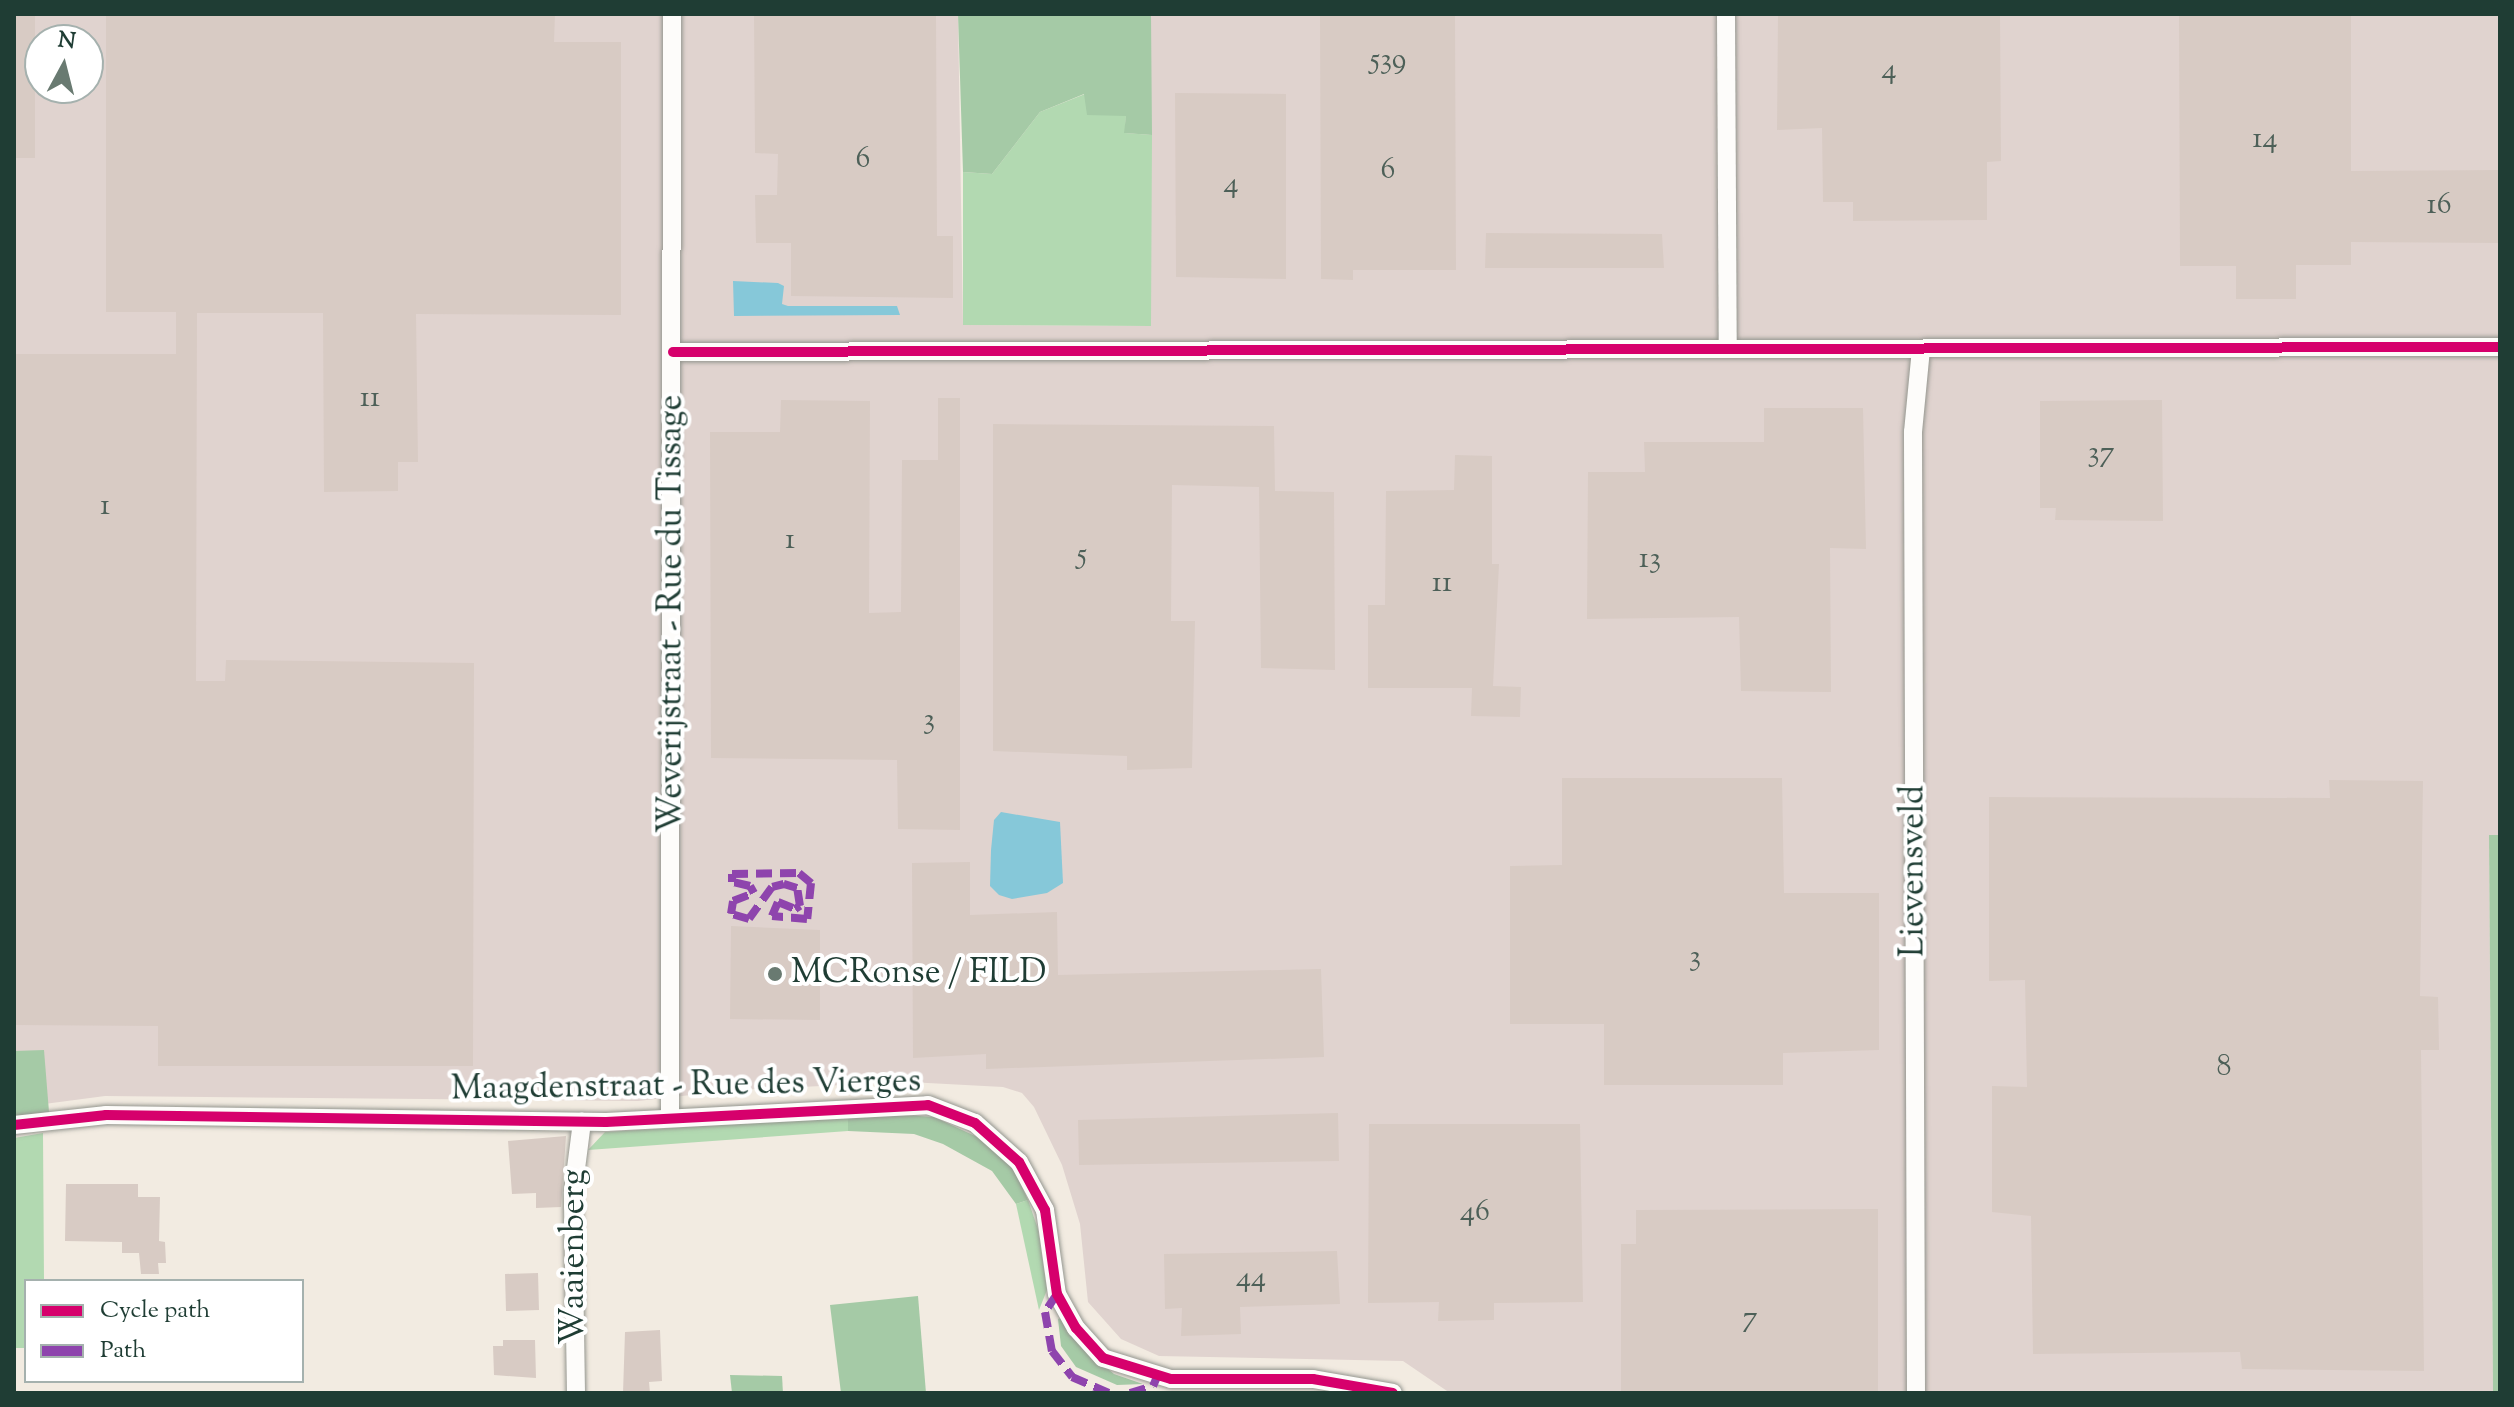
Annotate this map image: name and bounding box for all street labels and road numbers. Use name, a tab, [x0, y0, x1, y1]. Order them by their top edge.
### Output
street label: Weverijstraat - Rue du Tissage	[652, 395, 692, 833]
street label: Lievensveld	[1894, 785, 1934, 957]
street label: Maagdenstraat - Rue des Vierges	[451, 1061, 921, 1111]
street label: Waaienberg	[555, 1169, 595, 1345]

